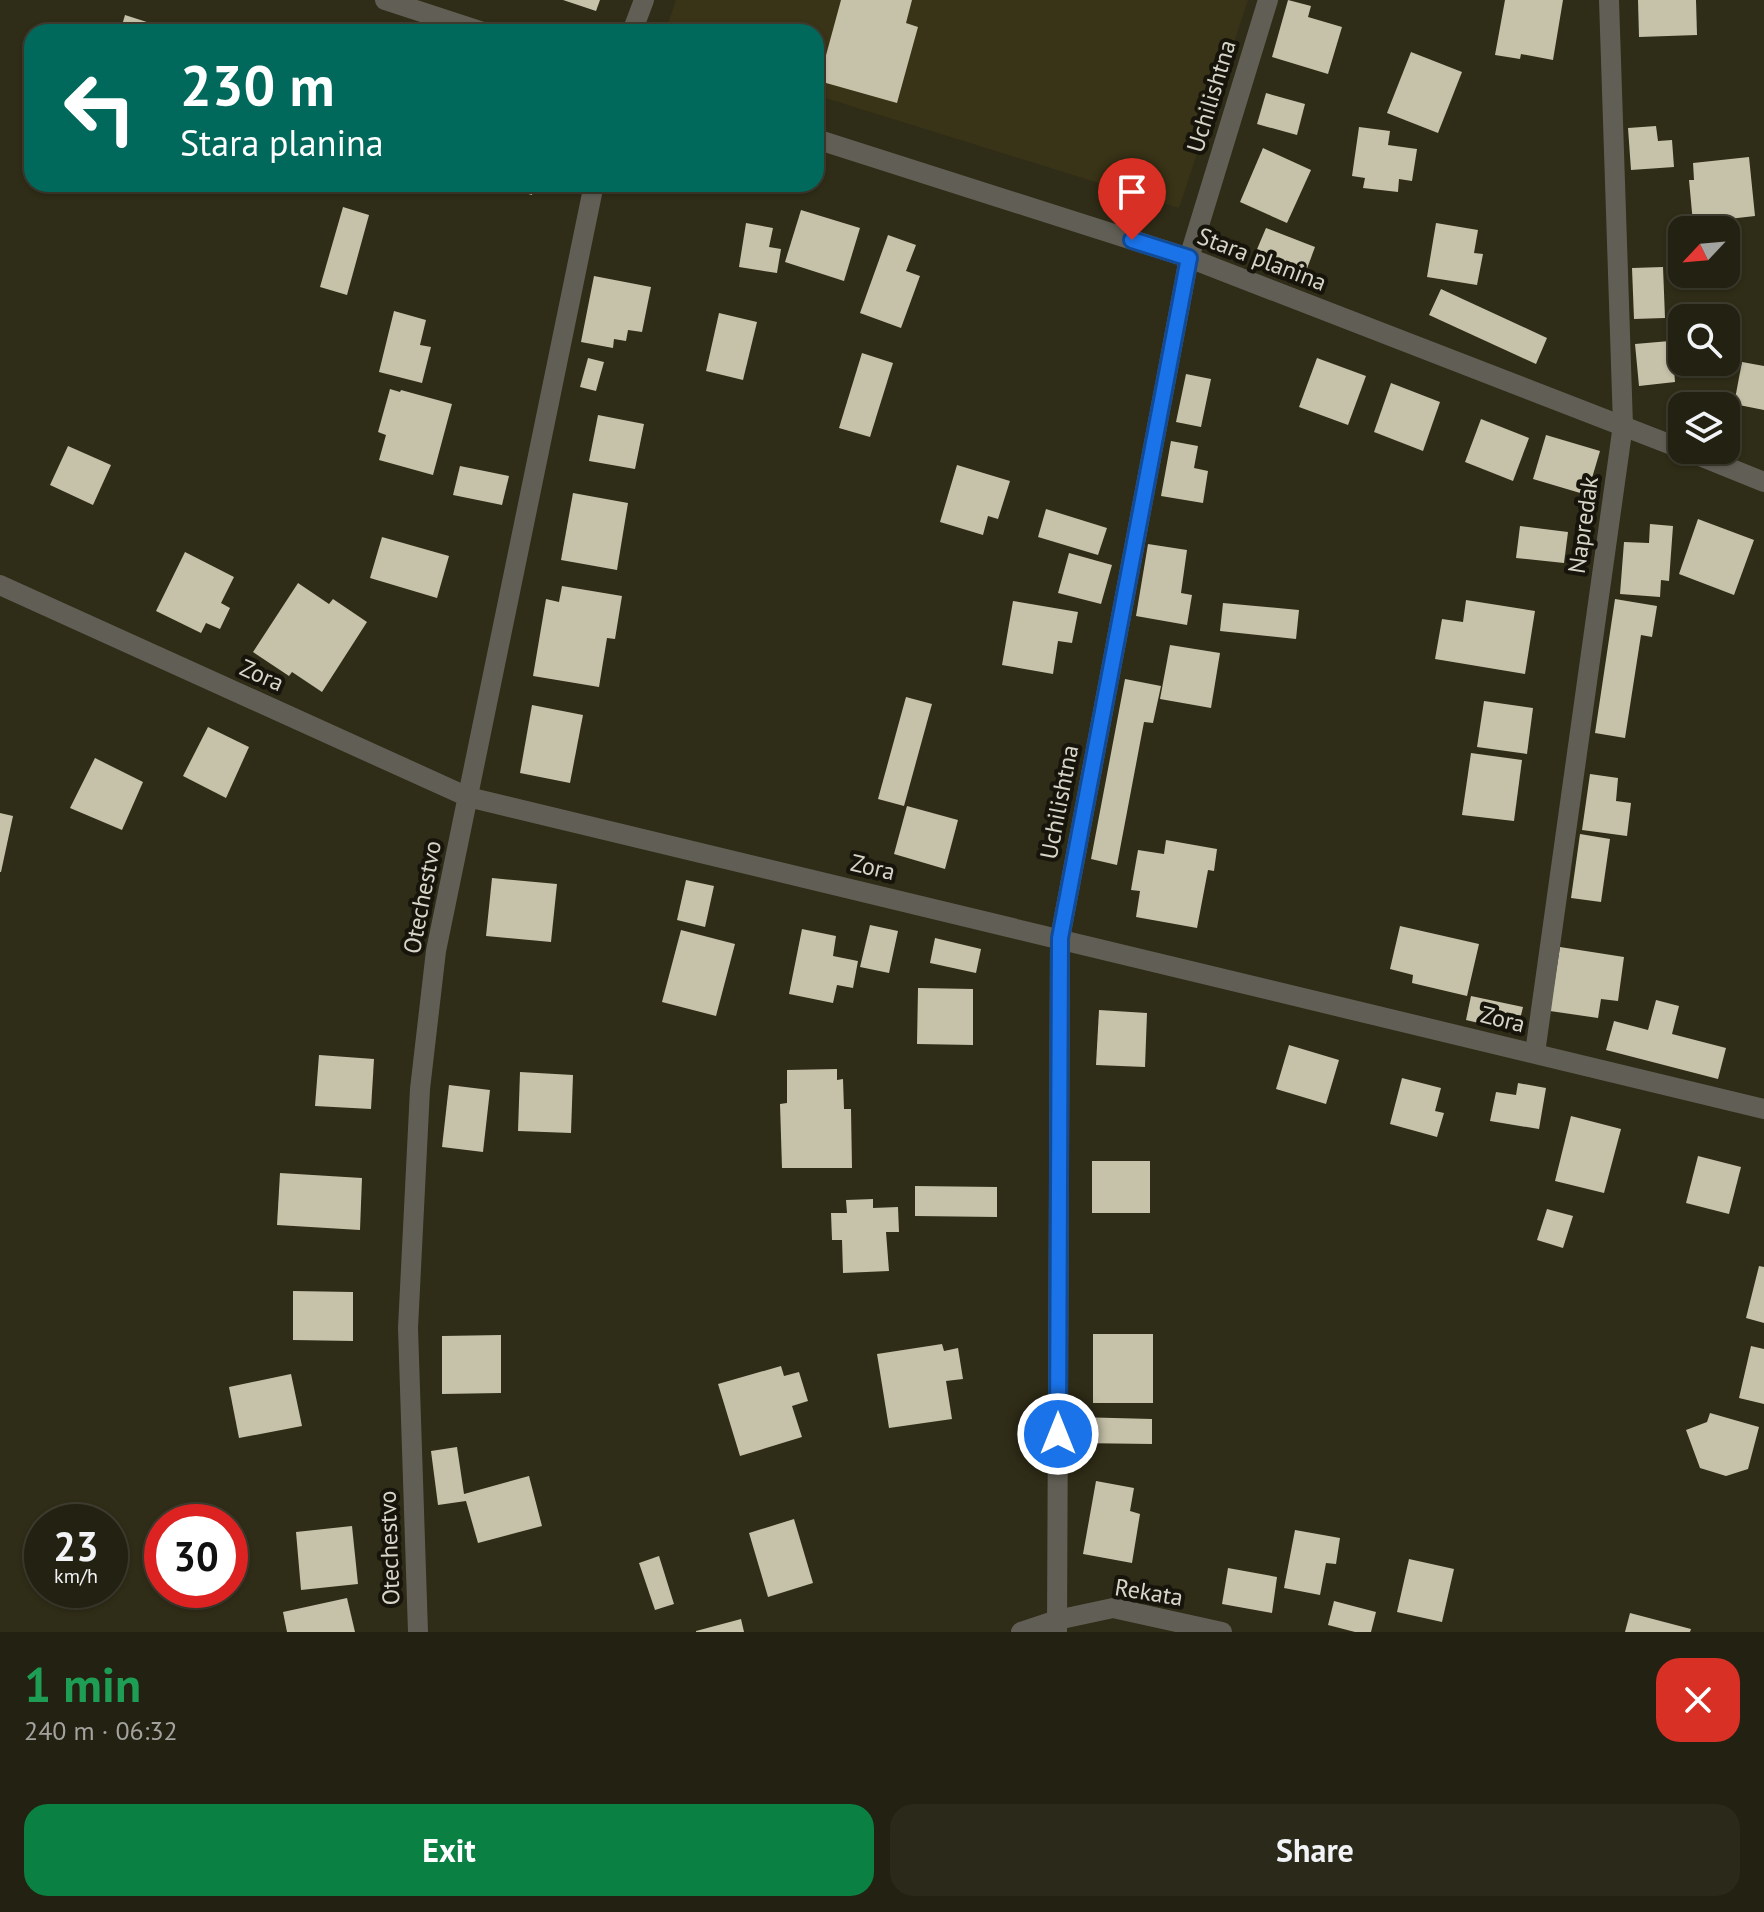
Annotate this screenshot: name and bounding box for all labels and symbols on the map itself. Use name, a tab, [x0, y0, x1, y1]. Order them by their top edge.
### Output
street label: Uchilishtna	[1179, 36, 1243, 156]
pin	[1098, 158, 1166, 240]
north arrow	[1668, 216, 1740, 288]
street label: Stara planina	[1193, 220, 1331, 298]
street label: Napredak	[1561, 474, 1605, 576]
street label: Zora	[235, 652, 289, 698]
street label: Uchilishtna	[1033, 742, 1085, 862]
street label: Otechestvo	[396, 838, 448, 956]
street label: Zora	[848, 847, 898, 887]
street label: Zora	[1478, 999, 1528, 1039]
position arrow	[1016, 1392, 1100, 1476]
street label: Otechestvo	[372, 1490, 406, 1606]
speed limit sign: 30	[144, 1504, 248, 1608]
street label: Rekata	[1113, 1571, 1185, 1613]

